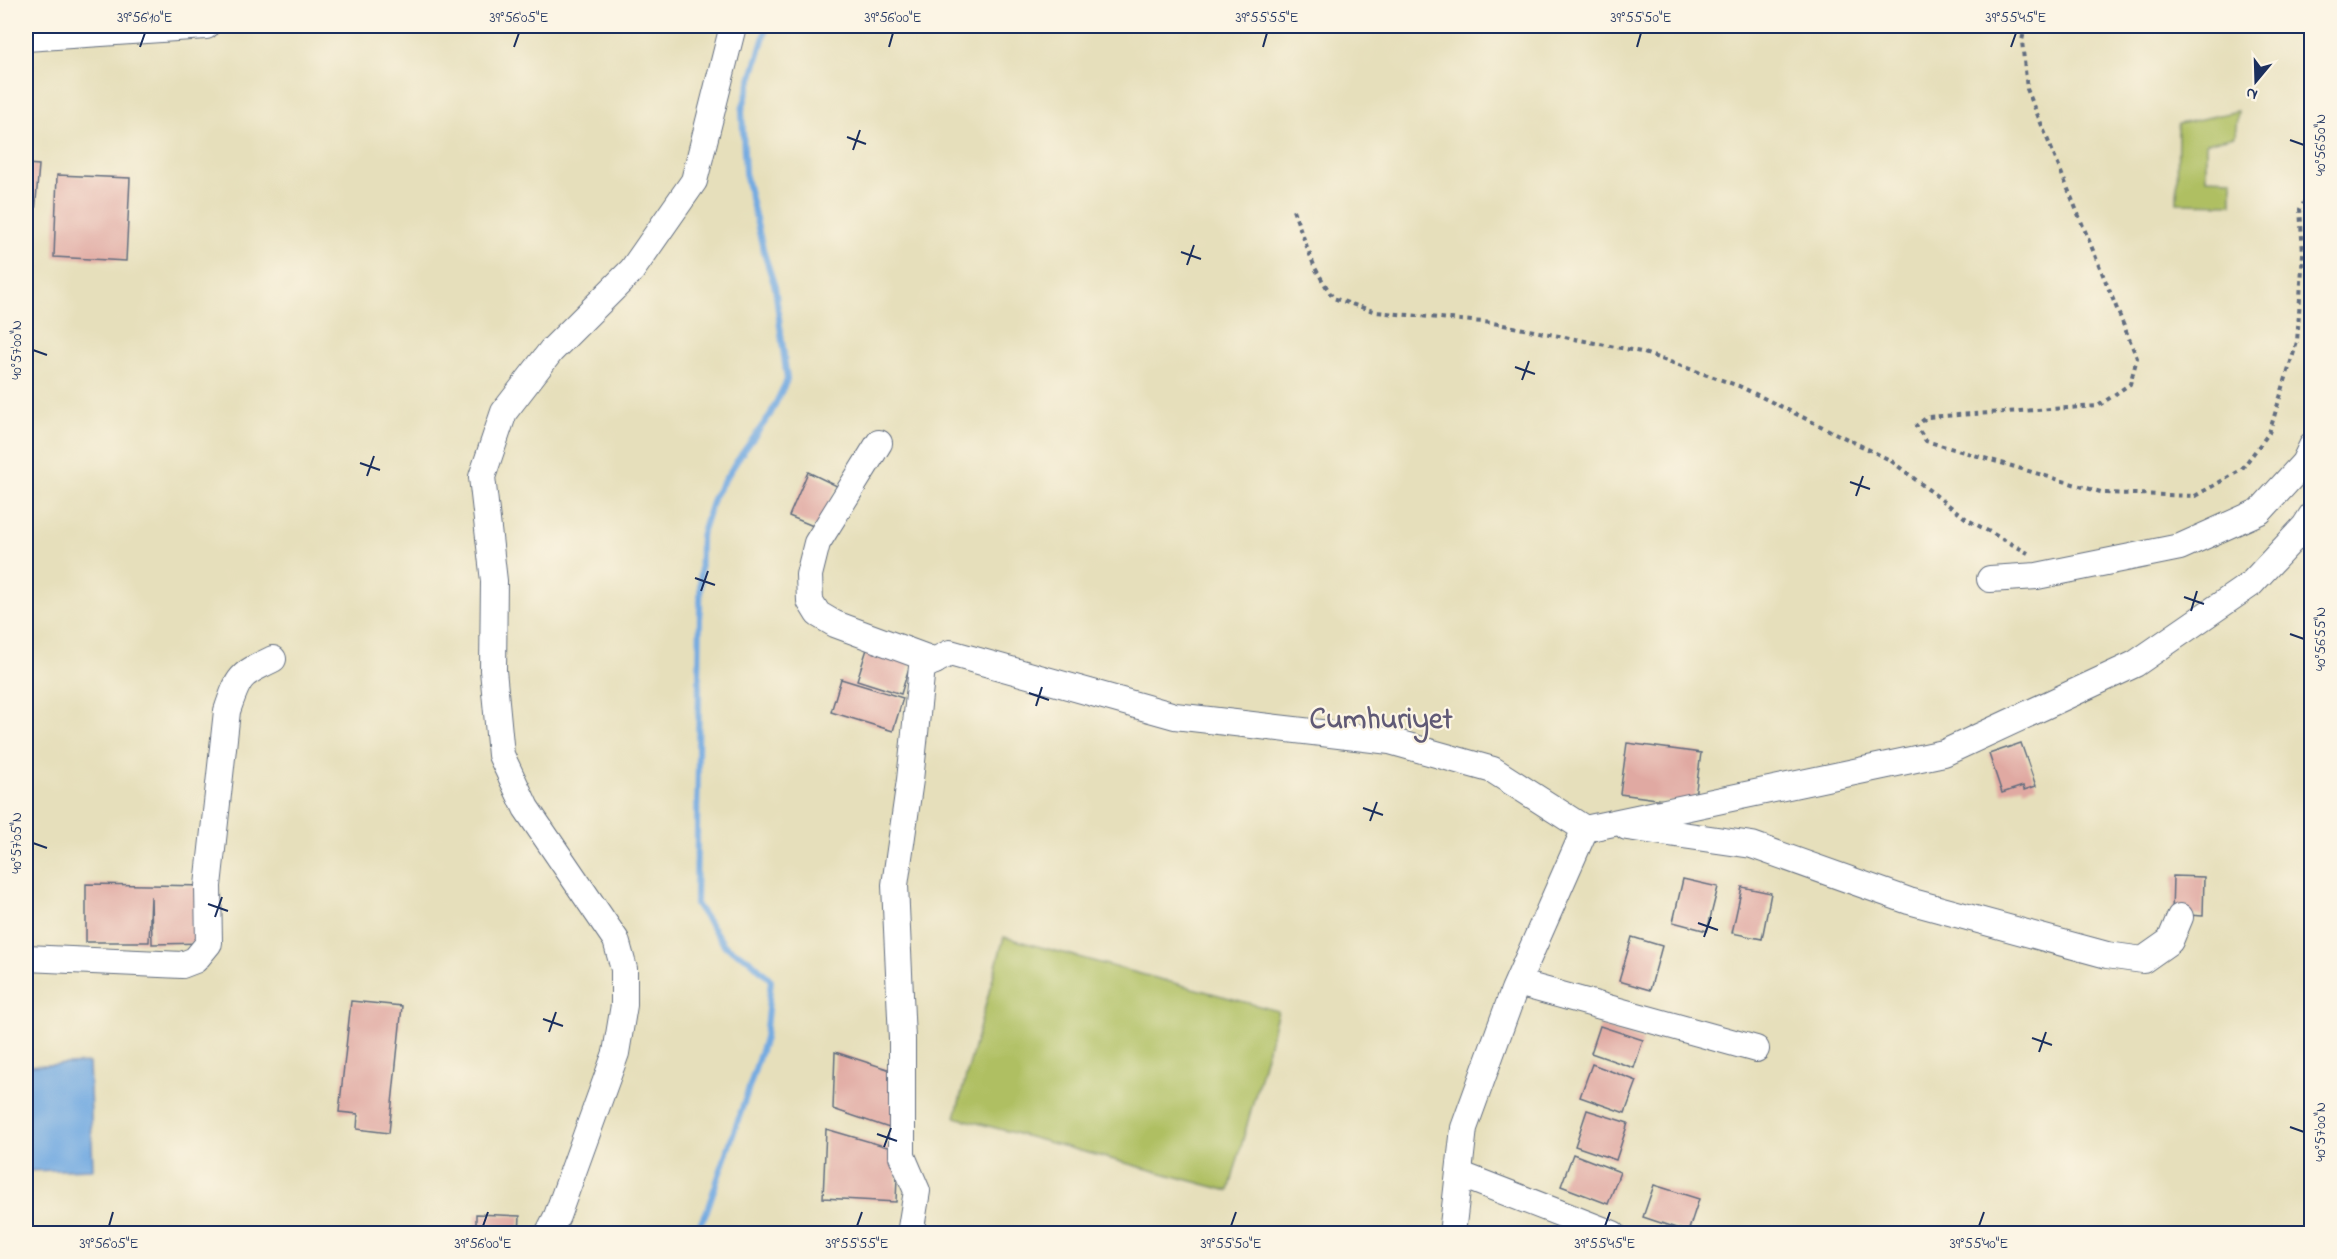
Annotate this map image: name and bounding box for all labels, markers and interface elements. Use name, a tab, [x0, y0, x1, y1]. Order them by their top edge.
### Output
text: 39°56'10"E	[117, 7, 173, 29]
text: 39°56'05"E	[489, 7, 549, 29]
text: 39°56'00"E	[864, 7, 922, 29]
text: 39°55'55"E	[1235, 7, 1299, 29]
text: 39°55'50"E	[1610, 7, 1672, 29]
text: 39°55'45"E	[1986, 7, 2046, 29]
north arrow	[2226, 51, 2286, 111]
text: N	[2243, 80, 2261, 106]
text: 40°56'50"N	[2310, 114, 2332, 176]
text: 40°57'00"N	[6, 320, 28, 380]
text: 40°56'55"N	[2310, 607, 2332, 671]
district label: Cumhuriyet	[1309, 699, 1453, 743]
text: 40°57'05"N	[6, 812, 28, 874]
text: 40°57'00"N	[2310, 1102, 2332, 1162]
text: 39°56'05"E	[79, 1233, 139, 1255]
text: 39°56'00"E	[454, 1233, 512, 1255]
text: 39°55'55"E	[825, 1233, 889, 1255]
text: 39°55'50"E	[1200, 1233, 1262, 1255]
text: 39°55'45"E	[1575, 1233, 1635, 1255]
text: 39°55'40"E	[1950, 1233, 2008, 1255]

